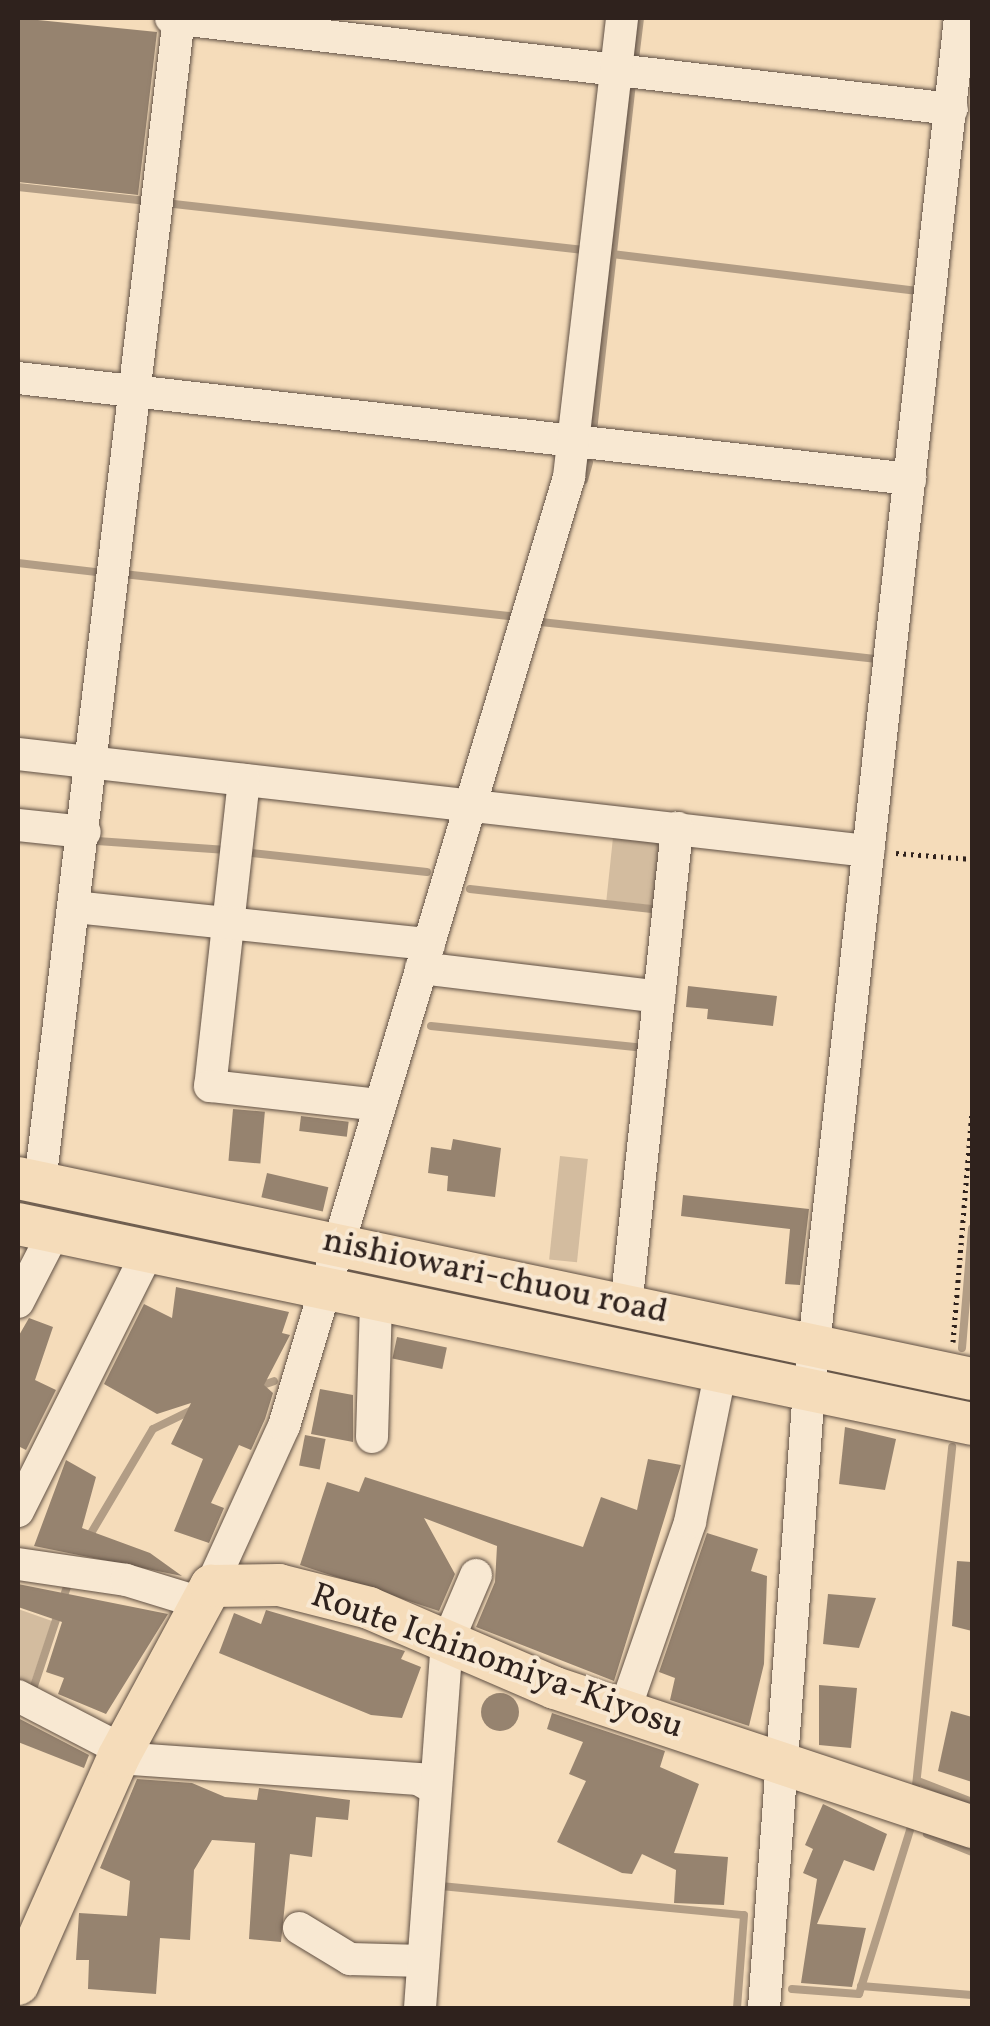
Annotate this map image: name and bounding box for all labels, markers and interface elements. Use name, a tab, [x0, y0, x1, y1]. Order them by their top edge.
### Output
street label: nishiowari-chuou road	[319, 1220, 671, 1334]
street label: Route Ichinomiya-Kiyosu	[305, 1575, 689, 1749]

